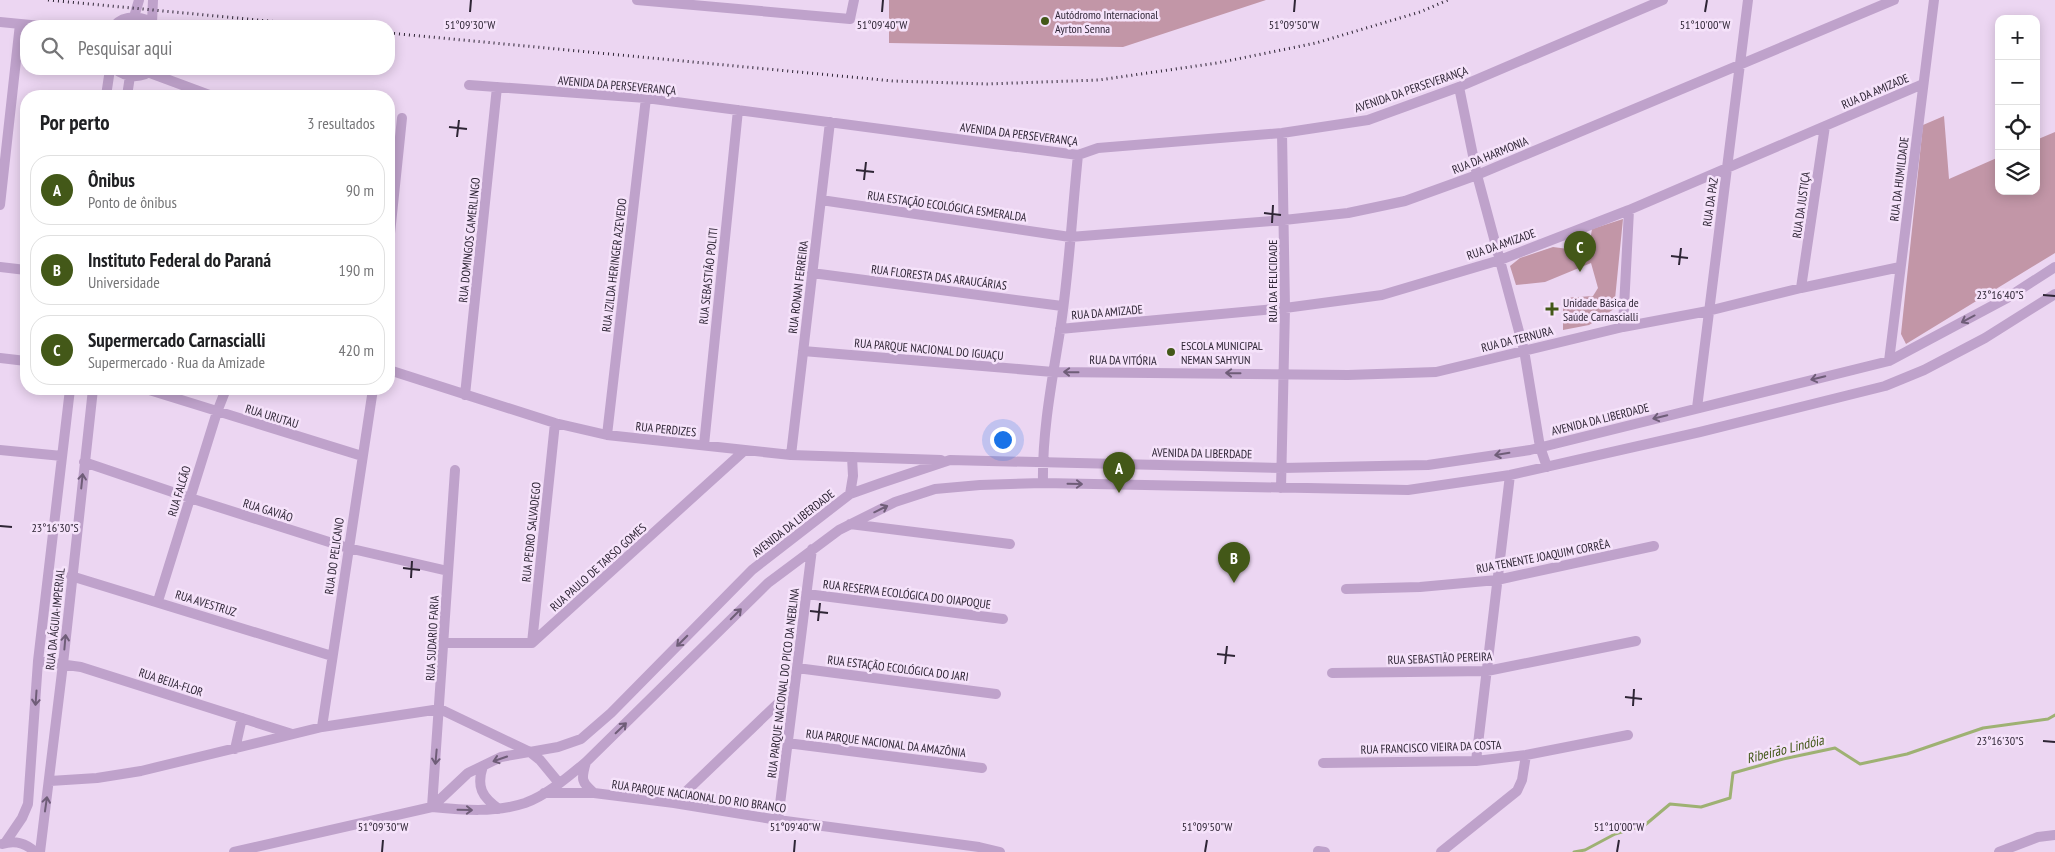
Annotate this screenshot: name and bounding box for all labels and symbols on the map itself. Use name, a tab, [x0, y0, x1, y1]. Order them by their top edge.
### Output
place label: Autódromo Internacional Ayrton Senna	[1055, 7, 1158, 36]
marker: Autódromo Internacional Ayrton Senna	[1039, 15, 1051, 27]
text: 51°09'30"W	[445, 17, 495, 32]
text: 51°09'40"W	[857, 17, 907, 32]
text: 51°09'50"W	[1269, 17, 1319, 32]
text: 51°10'00"W	[1680, 17, 1730, 32]
street label: AVENIDA DA PERSEVERANÇA	[1352, 62, 1470, 115]
street label: RUA DA AMIZADE	[1839, 70, 1911, 112]
street label: AVENIDA DA PERSEVERANÇA	[557, 72, 677, 98]
street label: AVENIDA DA PERSEVERANÇA	[959, 119, 1079, 149]
street label: RUA DA HARMONIA	[1450, 133, 1531, 177]
street label: RUA DA HUMILDADE	[1886, 136, 1912, 222]
street label: RUA DA JUSTIÇA	[1789, 170, 1813, 239]
street label: RUA DOMINGOS CAMERLINGO	[455, 176, 483, 303]
street label: RUA DA PAZ	[1699, 177, 1721, 227]
street label: RUA ESTAÇÃO ECOLÓGICA ESMERALDA	[866, 187, 1028, 225]
street label: RUA IZILDA HERINGER AZEVEDO	[598, 197, 630, 333]
street label: RUA DA AMIZADE	[1465, 225, 1537, 263]
street label: RUA SEBASTIÃO POLITI	[695, 227, 721, 325]
pin: C	[1564, 231, 1596, 272]
street label: RUA RONAN FERREIRA	[785, 239, 811, 334]
street label: RUA DA FELICIDADE	[1265, 239, 1280, 323]
street label: RUA FLORESTA DAS ARAUCÁRIAS	[870, 261, 1008, 293]
text: 23°16'40"S	[1976, 287, 2024, 302]
place label: Unidade Básica de Saúde Carnascialli	[1563, 295, 1639, 324]
street label: RUA DA AMIZADE	[1071, 301, 1143, 323]
marker: Unidade Básica de Saúde Carnascialli	[1545, 302, 1559, 316]
one-way arrow	[1961, 315, 1976, 324]
street label: RUA DA TERNURA	[1480, 323, 1555, 355]
street label: RUA PARQUE NACIONAL DO IGUAÇU	[854, 335, 1004, 363]
place label: ESCOLA MUNICIPAL NEMAN SAHYUN	[1181, 338, 1263, 367]
marker: ESCOLA MUNICIPAL NEMAN SAHYUN	[1165, 346, 1177, 358]
street label: RUA DA VITÓRIA	[1089, 352, 1157, 368]
one-way arrow	[1063, 367, 1080, 377]
one-way arrow	[1226, 369, 1242, 378]
one-way arrow	[1811, 374, 1827, 383]
street label: AVENIDA DA LIBERDADE	[1549, 400, 1651, 438]
street label: RUA URUTAU	[244, 401, 300, 431]
one-way arrow	[1653, 413, 1669, 422]
street label: RUA PERDIZES	[635, 418, 697, 440]
your location	[990, 427, 1016, 453]
street label: AVENIDA DA LIBERDADE	[1152, 445, 1252, 461]
one-way arrow	[1494, 449, 1510, 459]
pin: A	[1103, 452, 1135, 493]
street label: RUA FALCÃO	[164, 464, 194, 518]
one-way arrow	[77, 473, 87, 489]
one-way arrow	[1066, 479, 1083, 489]
street label: RUA PEDRO SALVADEGO	[518, 481, 544, 583]
street label: AVENIDA DA LIBERDADE	[749, 486, 837, 560]
street label: RUA GAVIÃO	[241, 495, 295, 525]
one-way arrow	[873, 503, 888, 513]
street label: RUA DO PELICANO	[321, 516, 347, 595]
text: 23°16'30"S	[31, 520, 79, 535]
street label: RUA PAULO DE TARSO GOMES	[547, 520, 649, 614]
street label: RUA TENENTE JOAQUIM CORRÊA	[1475, 536, 1611, 576]
pin: B	[1218, 542, 1250, 583]
street label: RUA DA ÁGUIA-IMPERIAL	[42, 567, 68, 671]
street label: RUA RESERVA ECOLÓGICA DO OIAPOQUE	[822, 576, 992, 612]
street label: RUA AVESTRUZ	[174, 587, 238, 619]
street label: RUA PARQUE NACIONAL DO PICO DA NEBLINA	[764, 587, 802, 779]
street label: RUA SUDARIO FARIA	[422, 595, 442, 681]
one-way arrow	[730, 608, 743, 620]
one-way arrow	[60, 635, 70, 651]
one-way arrow	[676, 635, 688, 647]
street label: RUA SEBASTIÃO PEREIRA	[1387, 649, 1493, 667]
street label: RUA ESTAÇÃO ECOLÓGICA DO JARI	[827, 652, 969, 684]
street label: RUA BEIJA-FLOR	[137, 665, 205, 700]
one-way arrow	[31, 690, 40, 706]
one-way arrow	[615, 722, 627, 735]
street label: RUA PARQUE NACIONAL DA AMAZÔNIA	[805, 726, 967, 760]
water label: Ribeirão Lindóia	[1745, 730, 1827, 767]
text: 23°16'30"S	[1976, 733, 2024, 748]
street label: RUA FRANCISCO VIEIRA DA COSTA	[1360, 737, 1502, 757]
one-way arrow	[431, 749, 441, 765]
one-way arrow	[493, 755, 508, 764]
street label: RUA PARQUE NACIAONAL DO RIO BRANCO	[611, 776, 788, 816]
one-way arrow	[42, 796, 52, 812]
one-way arrow	[457, 805, 473, 815]
text: 51°09'30"W	[358, 819, 408, 834]
text: 51°09'40"W	[770, 819, 820, 834]
text: 51°09'50"W	[1182, 819, 1232, 834]
text: 51°10'00"W	[1594, 819, 1644, 834]

